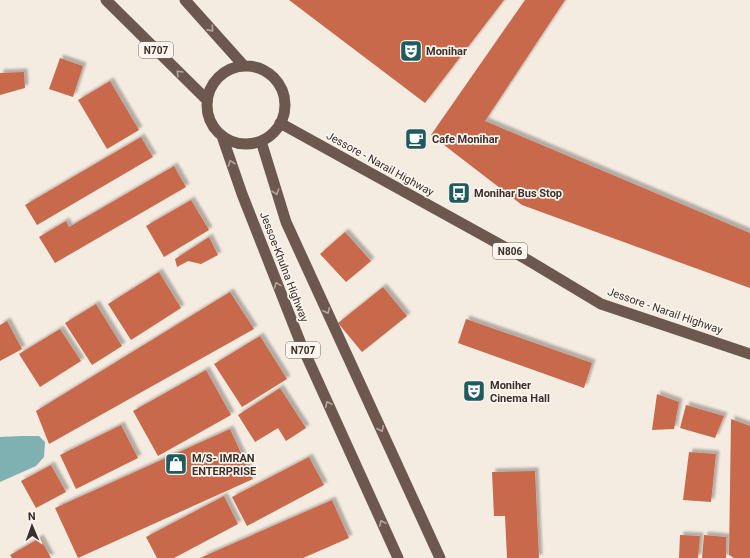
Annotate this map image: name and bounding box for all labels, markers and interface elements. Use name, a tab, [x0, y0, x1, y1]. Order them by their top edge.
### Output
one-way arrow	[206, 24, 214, 32]
theatre icon: Monihar	[398, 38, 424, 64]
road number: N707	[139, 42, 173, 58]
place label: Monihar	[426, 45, 467, 58]
one-way arrow	[176, 70, 184, 78]
cafe icon: Cafe Monihar	[403, 126, 429, 152]
street label: Jessore - Narail Highway	[324, 129, 437, 199]
place label: Cafe Monihar	[432, 133, 499, 146]
one-way arrow	[227, 160, 236, 167]
bus stop icon: Monihar Bus Stop	[446, 180, 472, 206]
place label: Monihar Bus Stop	[474, 187, 562, 200]
one-way arrow	[271, 188, 280, 195]
street label: Jessoe-Khulna Highway	[257, 210, 311, 325]
road number: N806	[493, 243, 527, 259]
one-way arrow	[274, 281, 282, 288]
street label: Jessore - Narail Highway	[606, 285, 725, 337]
one-way arrow	[322, 307, 330, 315]
road number: N707	[286, 342, 320, 358]
theatre icon: Moniher Cinema Hall	[461, 378, 487, 404]
place label: Moniher Cinema Hall	[490, 379, 550, 405]
one-way arrow	[325, 401, 333, 409]
one-way arrow	[376, 425, 384, 433]
shop icon: M/S- IMRAN ENTERPRISE	[163, 451, 189, 477]
place label: M/S- IMRAN ENTERPRISE	[192, 452, 256, 478]
north arrow	[12, 506, 52, 546]
text: N	[28, 510, 36, 523]
one-way arrow	[379, 519, 387, 527]

